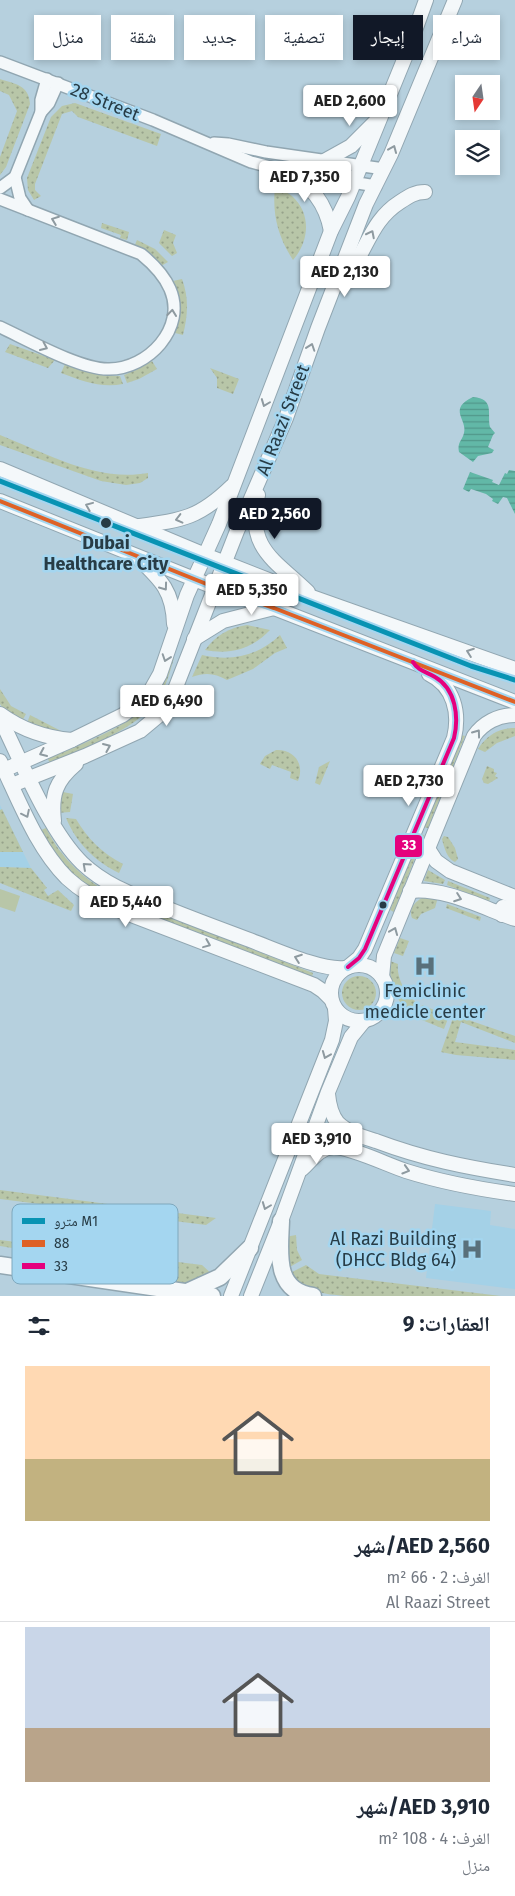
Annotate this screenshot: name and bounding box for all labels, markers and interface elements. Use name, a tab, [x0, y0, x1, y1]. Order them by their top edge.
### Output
chip: منزل	[34, 15, 101, 60]
chip: شقة	[111, 15, 174, 60]
chip: جديد	[184, 15, 255, 60]
chip: تصفية	[265, 15, 343, 60]
chip: إيجار	[353, 15, 423, 60]
chip: شراء	[433, 15, 500, 60]
north arrow	[455, 75, 500, 120]
map controls	[455, 75, 500, 175]
street label: 28 Street	[67, 78, 143, 126]
pin: AED 2,600	[293, 84, 407, 127]
text: AED 2,600	[314, 91, 386, 110]
button: layers	[455, 130, 500, 175]
one-way arrow	[387, 145, 398, 154]
pin: AED 7,350	[248, 160, 362, 203]
text: AED 7,350	[270, 167, 340, 186]
one-way arrow	[51, 216, 60, 226]
one-way arrow	[365, 230, 375, 239]
pin: AED 2,130	[288, 256, 402, 298]
text: AED 2,130	[311, 262, 379, 281]
one-way arrow	[166, 308, 177, 316]
one-way arrow	[39, 341, 48, 351]
one-way arrow	[305, 344, 315, 352]
street label: Al Raazi Street	[252, 361, 314, 479]
one-way arrow	[261, 398, 271, 407]
pin: AED 2,560	[218, 498, 332, 540]
one-way arrow	[85, 502, 94, 512]
text: AED 2,560	[239, 504, 311, 523]
one-way arrow	[175, 513, 184, 524]
marker: Dubai Healthcare City	[99, 516, 113, 530]
place label: Dubai Healthcare City	[44, 532, 169, 575]
pin: AED 5,350	[195, 574, 309, 616]
text: AED 5,350	[217, 580, 288, 599]
one-way arrow	[158, 581, 167, 591]
one-way arrow	[466, 648, 474, 658]
one-way arrow	[162, 653, 172, 662]
pin: AED 6,490	[110, 684, 224, 727]
text: AED 6,490	[131, 691, 203, 710]
one-way arrow	[471, 729, 480, 739]
one-way arrow	[102, 742, 111, 753]
one-way arrow	[39, 747, 48, 758]
pin: AED 2,730	[352, 764, 466, 807]
text: AED 2,730	[374, 771, 444, 790]
one-way arrow	[20, 809, 30, 818]
line badge: 33	[394, 834, 423, 858]
text: 33	[401, 837, 416, 854]
one-way arrow	[82, 862, 91, 871]
pin: AED 5,440	[69, 886, 183, 928]
text: AED 5,440	[90, 892, 162, 911]
one-way arrow	[453, 893, 461, 903]
unlabelled marker	[378, 900, 388, 910]
one-way arrow	[387, 927, 398, 936]
one-way arrow	[202, 938, 211, 948]
hospital icon: Femiclinic medicle center	[412, 953, 438, 979]
one-way arrow	[294, 954, 303, 964]
place label: Femiclinic medicle center	[364, 980, 486, 1023]
one-way arrow	[322, 1050, 332, 1059]
pin: AED 3,910	[260, 1122, 374, 1165]
text: AED 3,910	[282, 1129, 352, 1148]
one-way arrow	[401, 1165, 409, 1175]
one-way arrow	[262, 1201, 272, 1210]
legend	[12, 1204, 178, 1284]
text: مترو M1	[54, 1213, 98, 1230]
place label: Al Razi Building (DHCC Bldg 64)	[330, 1228, 457, 1271]
text: 88	[54, 1235, 70, 1252]
hospital icon: Al Razi Building (DHCC Bldg 64)	[459, 1236, 485, 1262]
text: 33	[54, 1258, 68, 1275]
text: العقارات: 9	[403, 1311, 490, 1337]
icon: filters	[25, 1312, 53, 1340]
icon: home	[213, 1398, 303, 1488]
text: AED 2,560/شهر	[354, 1533, 490, 1559]
text: الغرف: 2 · 66 m²	[386, 1568, 490, 1587]
text: Al Raazi Street	[386, 1593, 490, 1612]
icon: home	[213, 1660, 303, 1750]
text: AED 3,910/شهر	[357, 1794, 490, 1820]
text: الغرف: 4 · 108 m²	[378, 1829, 490, 1848]
text: منزل	[462, 1856, 490, 1875]

